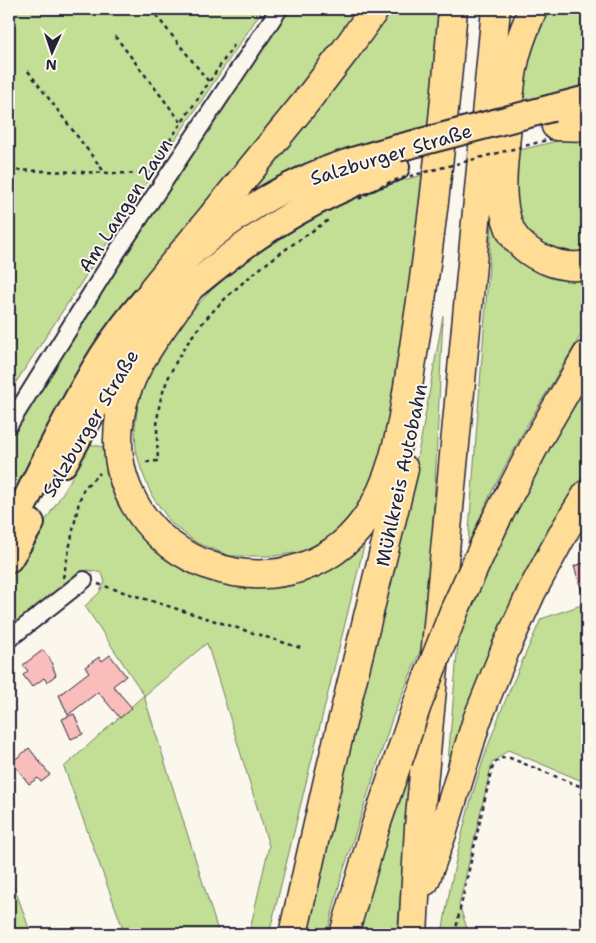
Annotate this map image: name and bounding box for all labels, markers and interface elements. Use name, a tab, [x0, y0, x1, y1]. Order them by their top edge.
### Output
north arrow	[28, 28, 78, 78]
text: N	[45, 56, 57, 74]
street label: Salzburger Straße	[307, 118, 475, 191]
street label: Am Langen Zaun	[73, 133, 178, 277]
street label: Salzburger Straße	[37, 345, 144, 502]
street label: Mühlkreis Autobahn	[370, 381, 433, 569]

